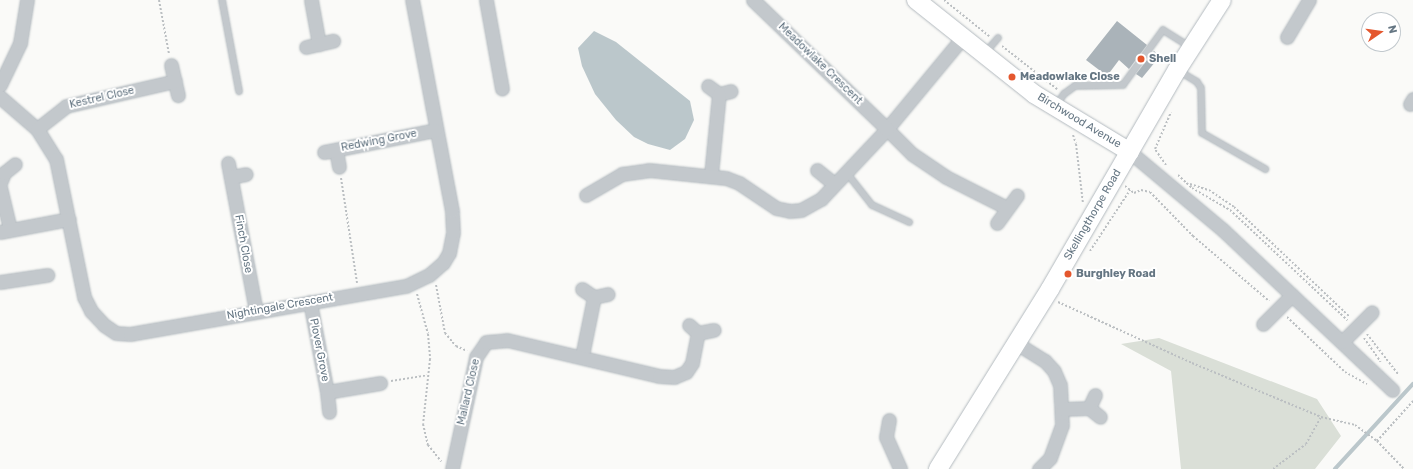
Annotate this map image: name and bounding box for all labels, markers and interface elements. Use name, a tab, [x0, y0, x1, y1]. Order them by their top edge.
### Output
north arrow	[1361, 12, 1401, 52]
street label: Meadowlake Crescent	[775, 20, 865, 108]
text: N	[1385, 24, 1399, 35]
place label: Shell	[1149, 52, 1176, 66]
marker: Shell	[1136, 54, 1146, 64]
place label: Meadowlake Close	[1020, 70, 1120, 84]
marker: Meadowlake Close	[1007, 72, 1017, 82]
street label: Kestrel Close	[68, 84, 136, 112]
street label: Birchwood Avenue	[1035, 91, 1123, 151]
street label: Redwing Grove	[340, 127, 418, 155]
street label: Skellingthorpe Road	[1062, 167, 1124, 263]
street label: Finch Close	[231, 214, 255, 274]
place label: Burghley Road	[1076, 267, 1156, 281]
marker: Burghley Road	[1063, 269, 1073, 279]
street label: Nightingale Crescent	[226, 291, 334, 323]
street label: Plover Grove	[306, 317, 332, 383]
street label: Mallard Close	[455, 358, 483, 426]

